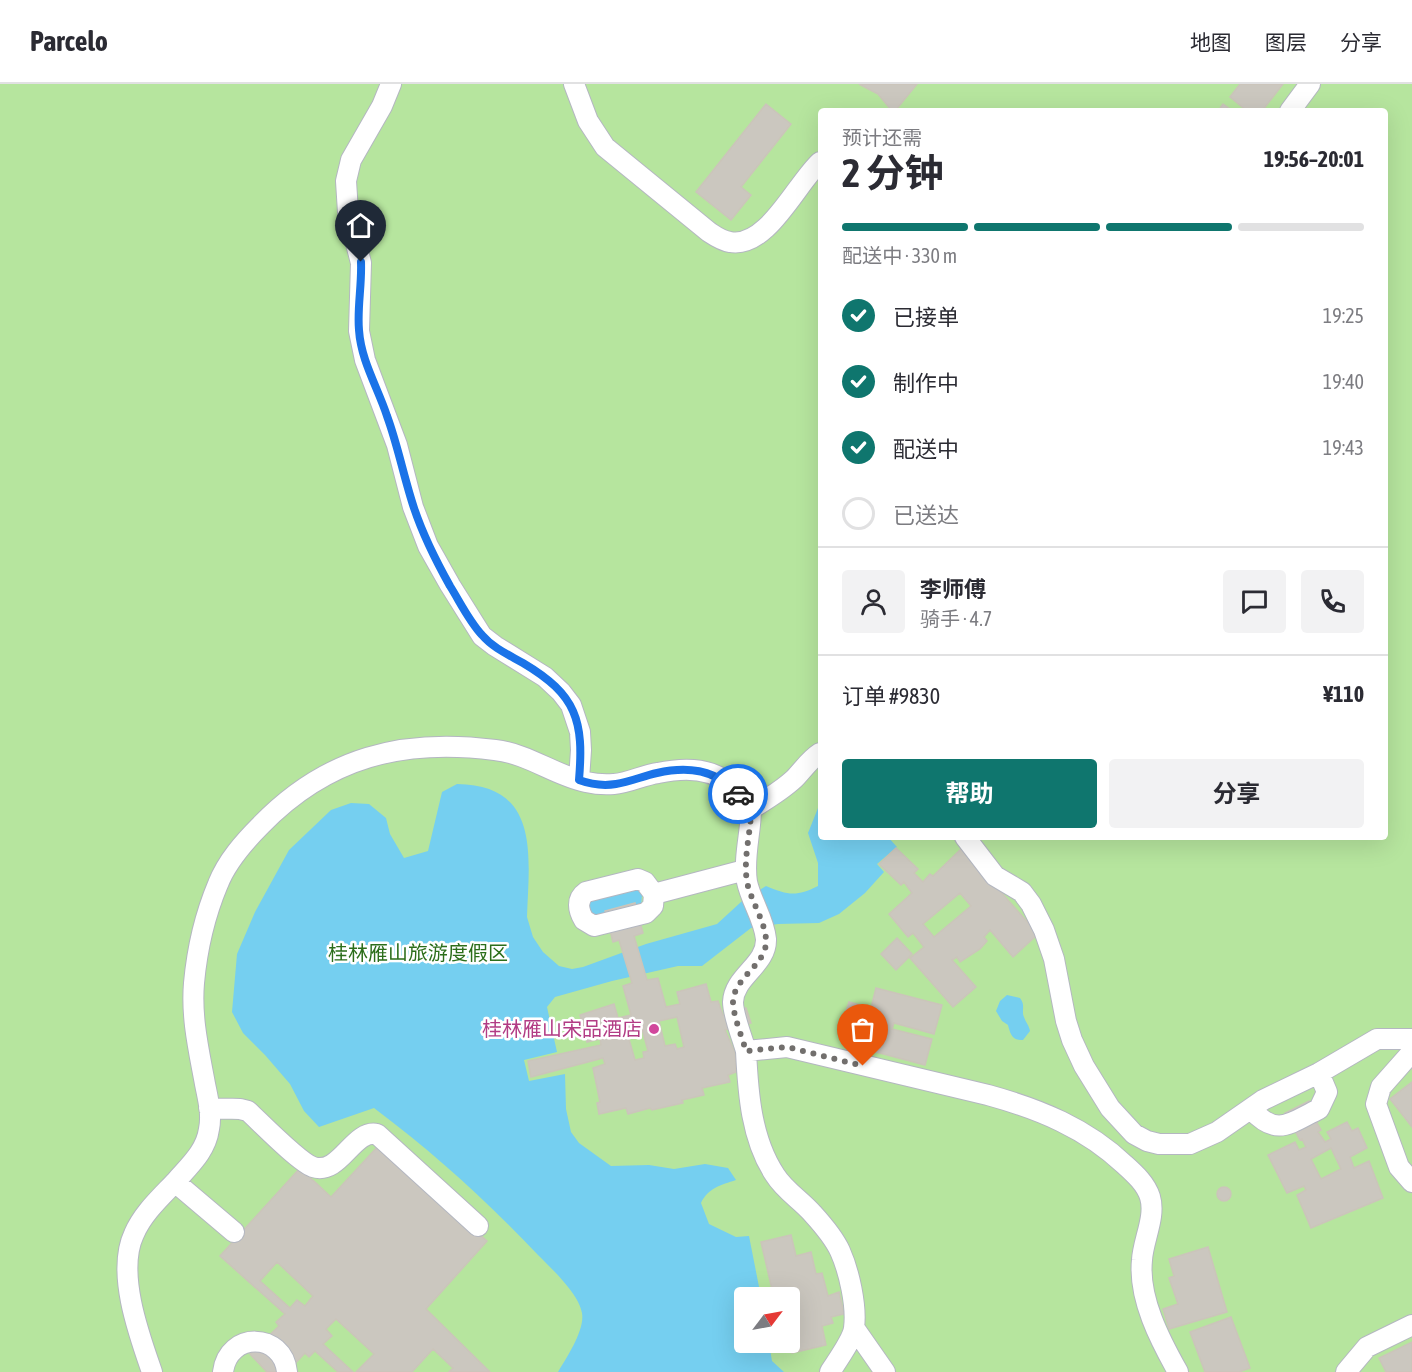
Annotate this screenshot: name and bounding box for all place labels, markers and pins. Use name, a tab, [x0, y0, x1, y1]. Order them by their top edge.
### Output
pin	[335, 200, 386, 262]
pin	[837, 1004, 888, 1066]
place label: 桂林雁山宋品酒店	[482, 1017, 642, 1040]
marker: 桂林雁山宋品酒店	[647, 1022, 661, 1036]

